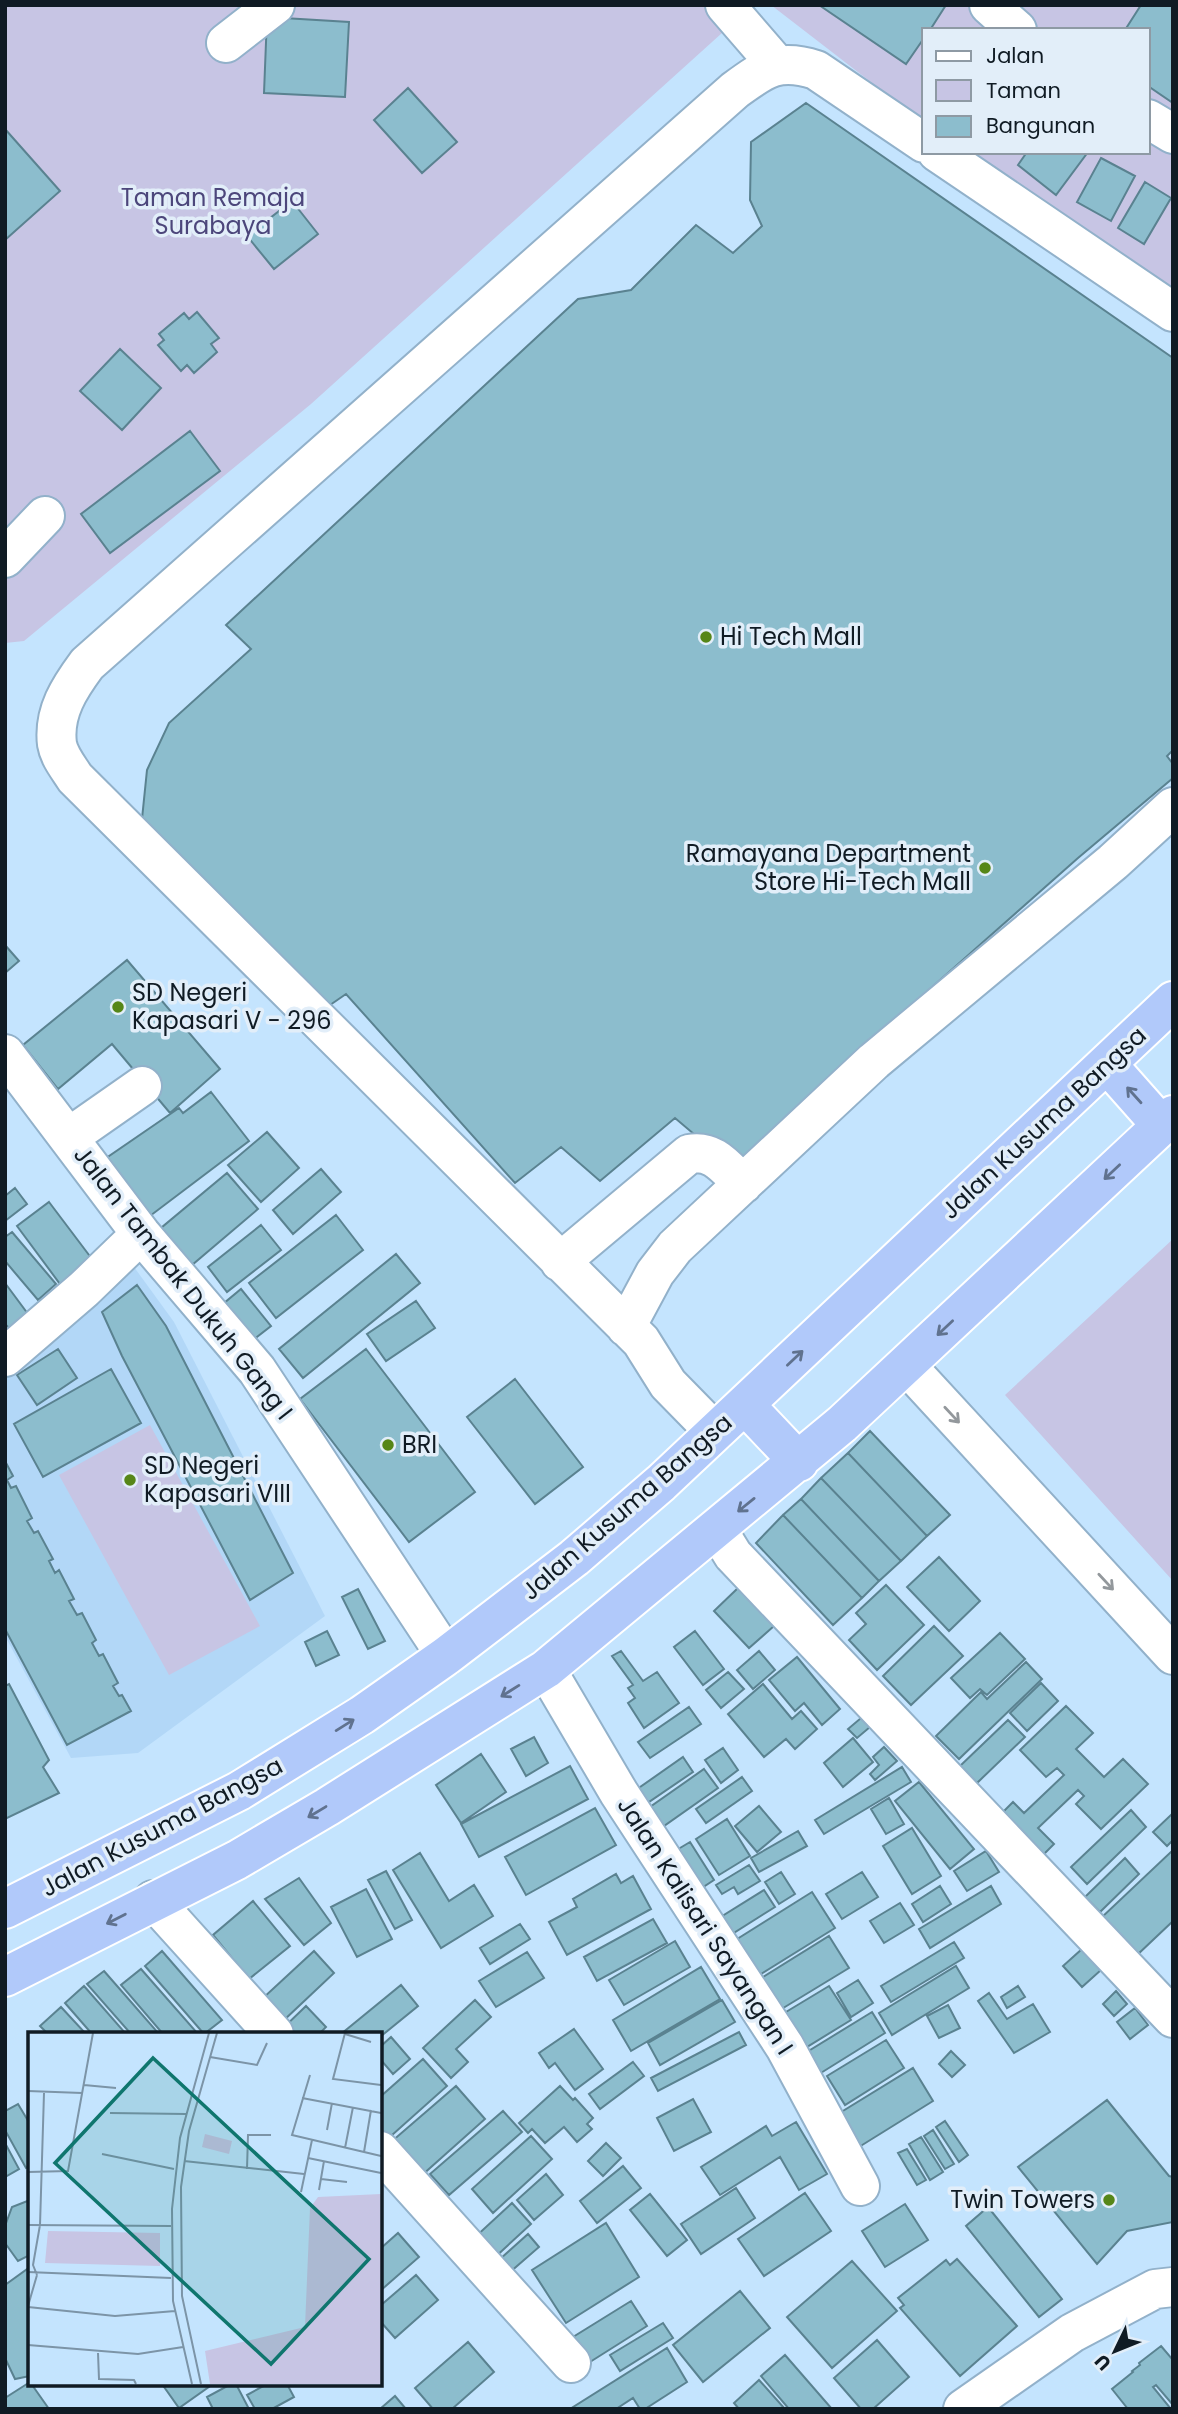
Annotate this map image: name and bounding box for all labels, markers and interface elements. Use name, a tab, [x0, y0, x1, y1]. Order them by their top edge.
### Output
legend	[922, 28, 1150, 154]
text: Jalan	[986, 41, 1044, 70]
text: Taman	[986, 76, 1061, 105]
text: Bangunan	[986, 111, 1095, 140]
park label: Taman Remaja Surabaya	[121, 181, 305, 242]
place label: Hi Tech Mall	[720, 620, 862, 653]
marker: Hi Tech Mall	[698, 629, 714, 645]
place label: Ramayana Department Store Hi-Tech Mall	[686, 837, 971, 898]
marker: Ramayana Department Store Hi-Tech Mall	[977, 860, 993, 876]
place label: SD Negeri Kapasari V - 296	[132, 976, 332, 1037]
marker: SD Negeri Kapasari V - 296	[110, 999, 126, 1015]
street label: Jalan Kusuma Bangsa	[934, 1019, 1153, 1226]
one-way arrow	[1126, 1086, 1142, 1104]
street label: Jalan Tambak Dukuh Gang I	[66, 1139, 301, 1426]
one-way arrow	[1103, 1164, 1120, 1181]
one-way arrow	[937, 1319, 954, 1336]
one-way arrow	[786, 1350, 804, 1366]
street label: Jalan Kusuma Bangsa	[514, 1406, 739, 1607]
one-way arrow	[943, 1406, 960, 1423]
place label: BRI	[402, 1428, 437, 1461]
marker: BRI	[380, 1437, 396, 1453]
place label: SD Negeri Kapasari VIII	[144, 1449, 291, 1510]
marker: SD Negeri Kapasari VIII	[122, 1472, 138, 1488]
one-way arrow	[737, 1497, 755, 1513]
one-way arrow	[1097, 1573, 1114, 1590]
one-way arrow	[500, 1685, 520, 1699]
one-way arrow	[335, 1718, 355, 1732]
street label: Jalan Kusuma Bangsa	[35, 1749, 288, 1904]
street label: Jalan Kalisari Sayangan I	[610, 1791, 801, 2061]
one-way arrow	[307, 1806, 327, 1820]
one-way arrow	[107, 1913, 127, 1927]
inset map	[28, 2032, 382, 2386]
place label: Twin Towers	[950, 2183, 1095, 2216]
marker: Twin Towers	[1101, 2192, 1117, 2208]
north arrow	[1080, 2316, 1150, 2386]
text: U	[1088, 2348, 1117, 2376]

